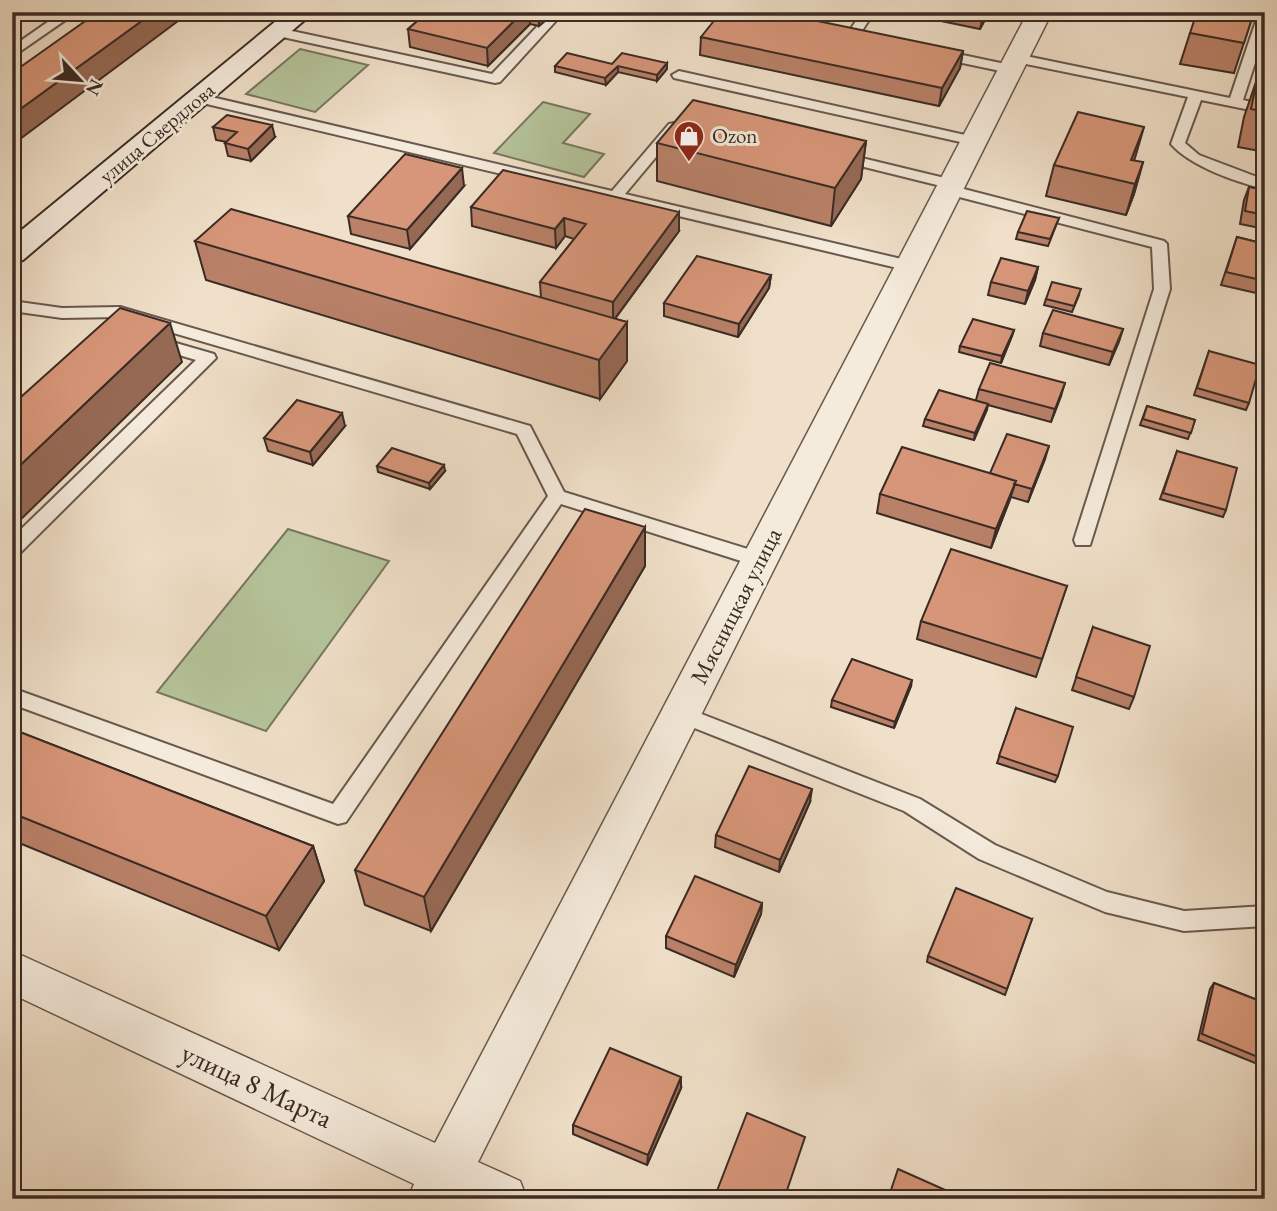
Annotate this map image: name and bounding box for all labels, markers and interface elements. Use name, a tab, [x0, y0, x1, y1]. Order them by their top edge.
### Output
north arrow	[46, 46, 116, 116]
text: N	[80, 75, 109, 100]
street label: улица Свердлова	[93, 76, 221, 189]
shop icon: Ozon	[672, 119, 706, 163]
place label: Ozon	[712, 122, 757, 149]
street label: Мясницкая улица	[683, 522, 788, 689]
street label: улица 8 Марта	[176, 1034, 339, 1136]

